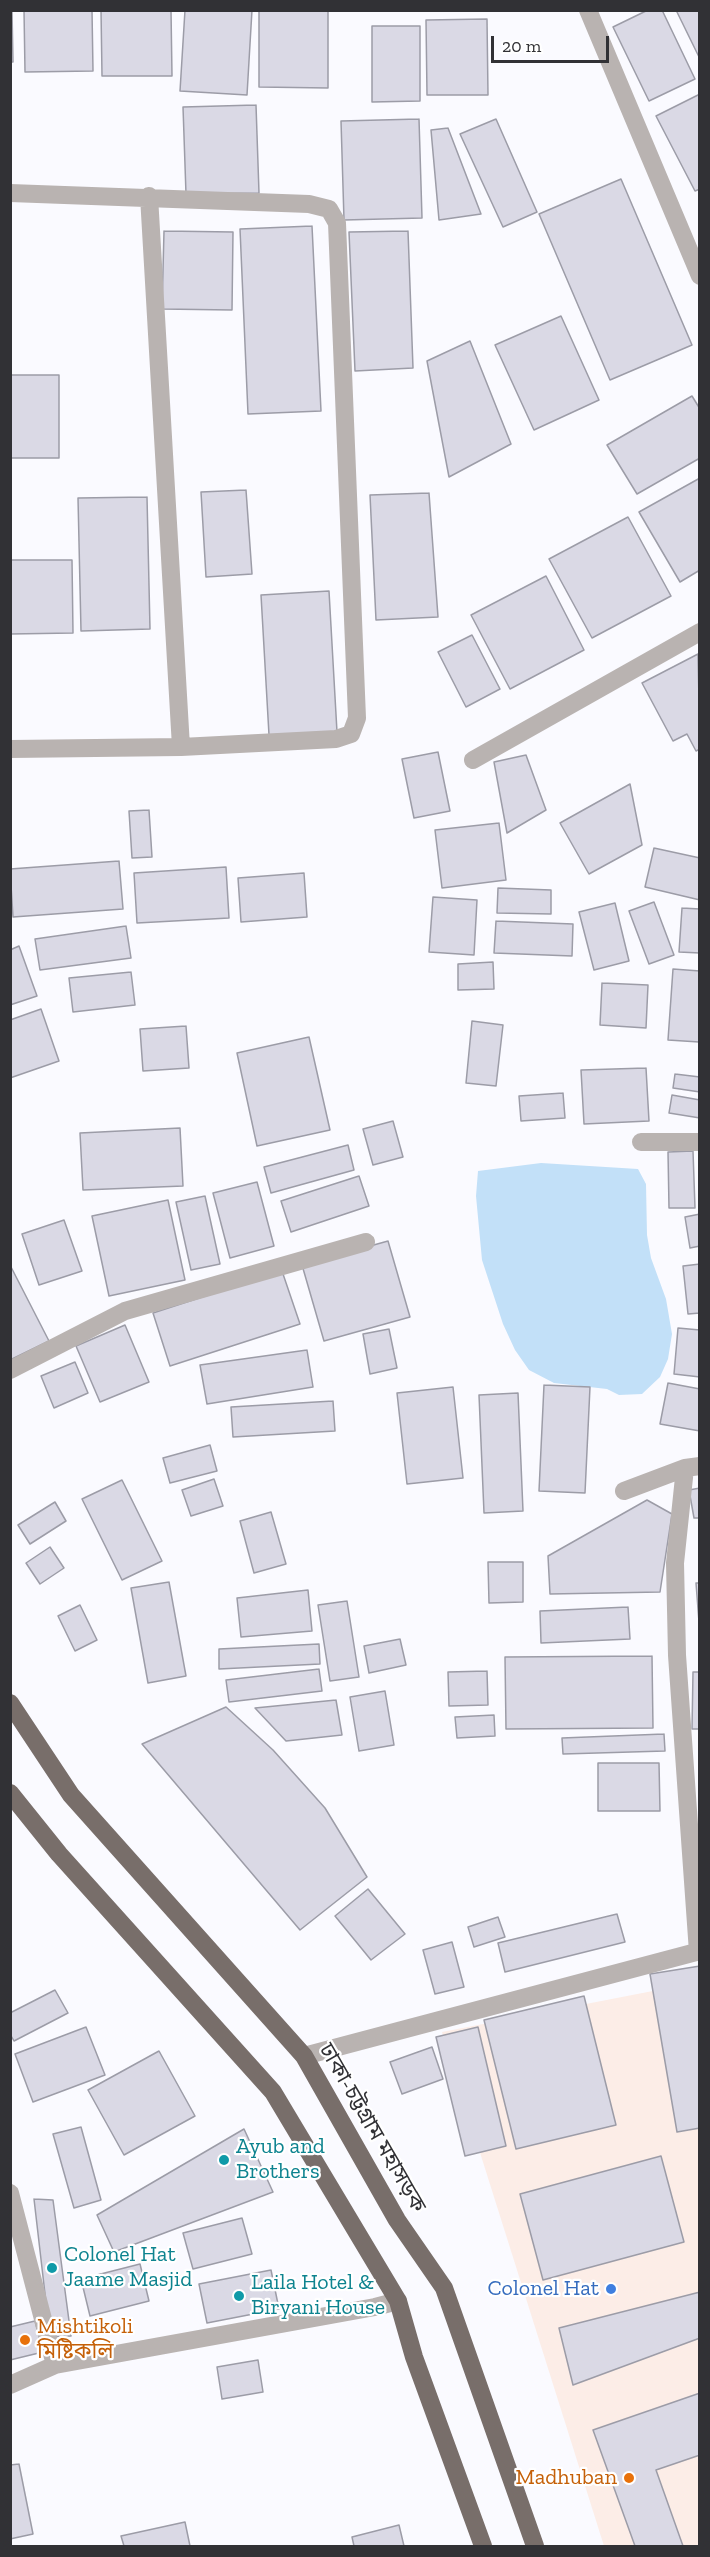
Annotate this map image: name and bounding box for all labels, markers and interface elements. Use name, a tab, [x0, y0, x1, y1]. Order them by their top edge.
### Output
scale bar	[494, 24, 612, 62]
text: 20 m	[502, 35, 541, 57]
street label: ঢাকা-চট্টগ্রাম মহাসড়ক	[313, 2039, 431, 2217]
place label: Ayub and Brothers	[236, 2134, 325, 2186]
marker: Ayub and Brothers	[217, 2153, 231, 2167]
place label: Colonel Hat Jaame Masjid	[64, 2242, 192, 2294]
marker: Colonel Hat Jaame Masjid	[45, 2261, 59, 2275]
place label: Laila Hotel & Biryani House	[251, 2270, 385, 2322]
place label: Colonel Hat	[487, 2276, 599, 2302]
marker: Colonel Hat	[604, 2282, 618, 2296]
marker: Laila Hotel & Biryani House	[232, 2289, 246, 2303]
place label: Mishtikoli মিষ্টিকলি	[37, 2314, 133, 2366]
marker: Mishtikoli মিষ্টিকলি	[18, 2333, 32, 2347]
place label: Madhuban	[515, 2465, 617, 2491]
marker: Madhuban	[622, 2471, 636, 2485]

